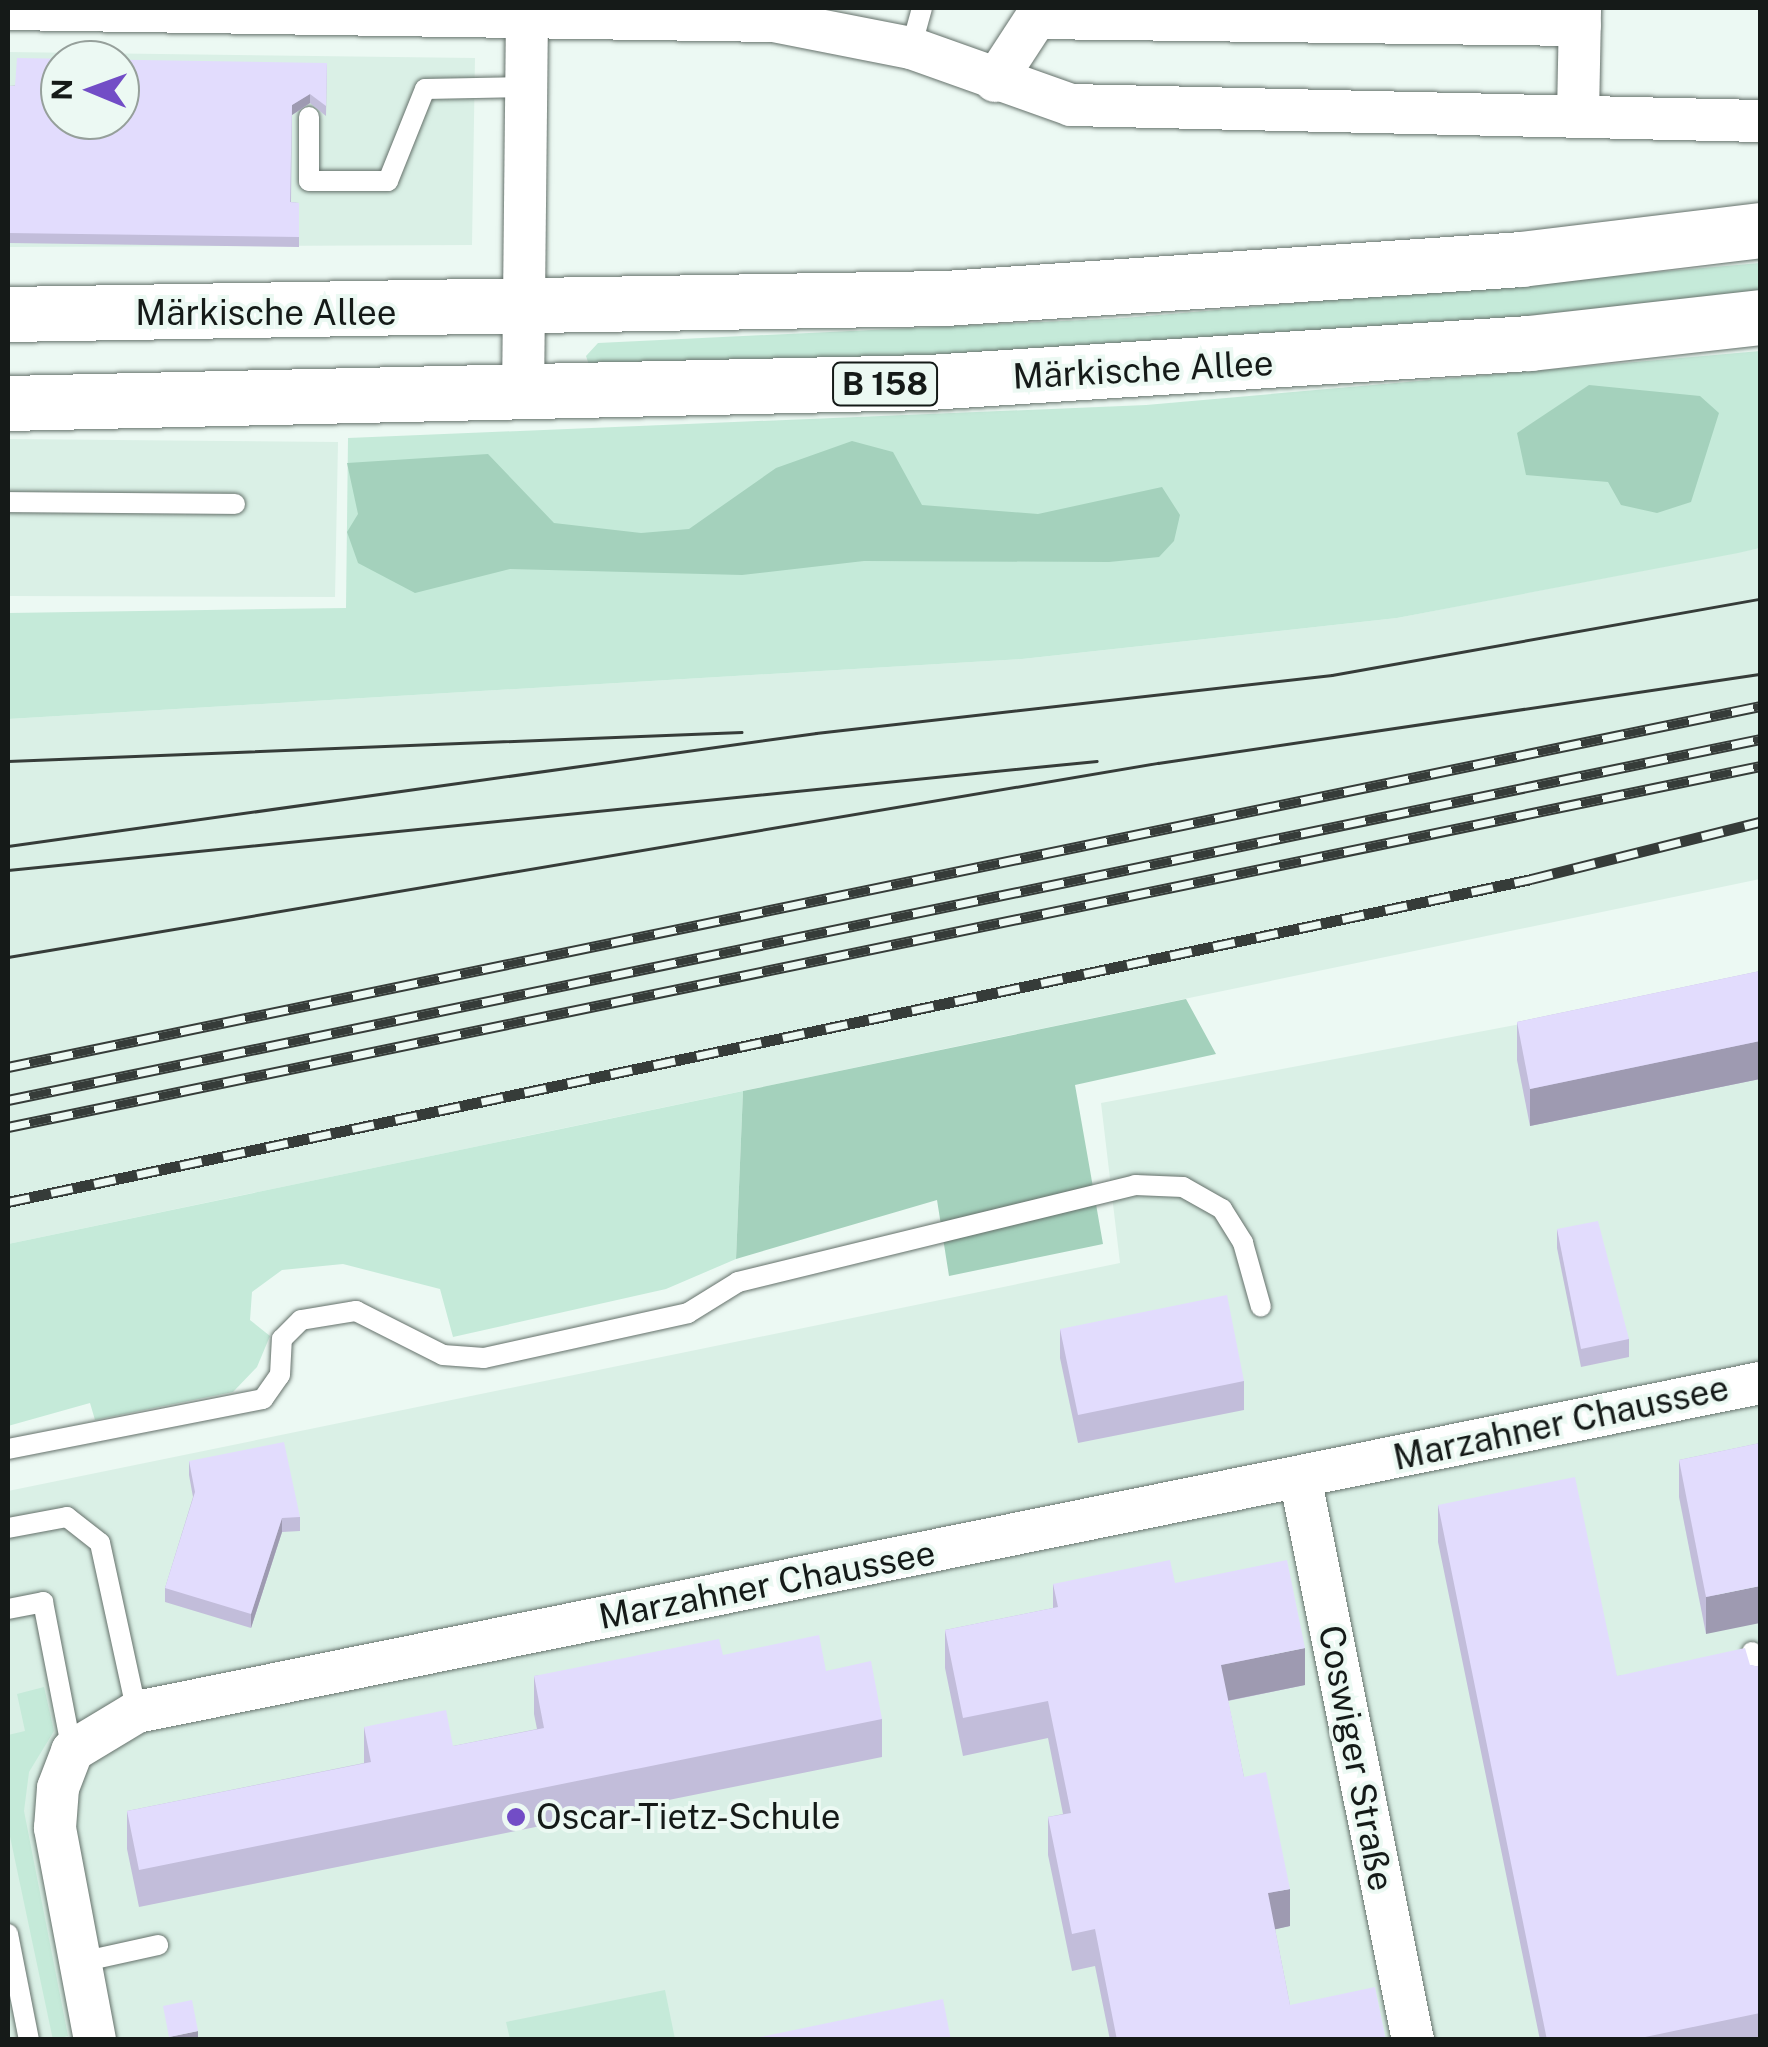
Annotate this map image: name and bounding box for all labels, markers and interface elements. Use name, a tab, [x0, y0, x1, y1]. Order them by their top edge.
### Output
north arrow	[40, 40, 140, 140]
text: N	[45, 78, 78, 101]
street label: Märkische Allee	[135, 292, 397, 334]
street label: Märkische Allee	[1011, 342, 1275, 398]
road number: B 158	[830, 357, 940, 411]
street label: Marzahner Chaussee	[1389, 1367, 1733, 1479]
street label: Marzahner Chaussee	[595, 1532, 939, 1638]
street label: Coswiger Straße	[1310, 1622, 1402, 1894]
place label: Oscar-Tietz-Schule	[536, 1796, 841, 1838]
marker: Oscar-Tietz-Schule	[505, 1806, 527, 1828]

